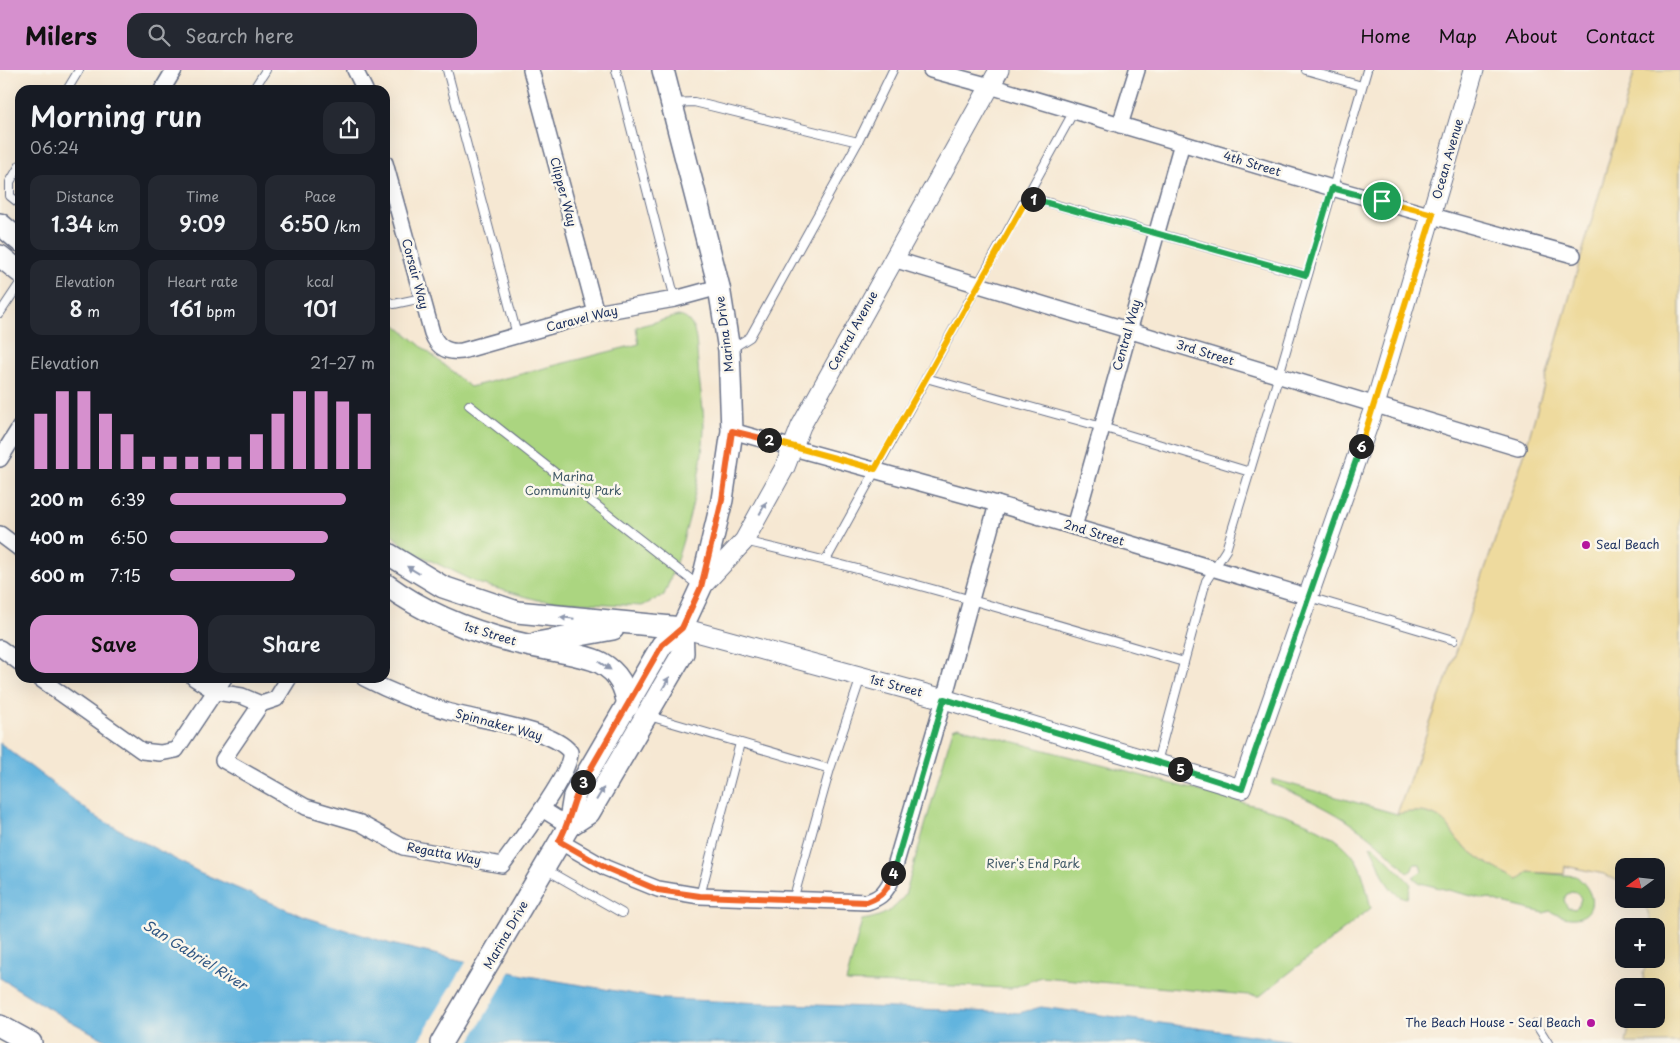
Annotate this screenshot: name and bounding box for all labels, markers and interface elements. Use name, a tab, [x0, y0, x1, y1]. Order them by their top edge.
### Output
search box	[127, 13, 477, 58]
text: Milers	[25, 17, 97, 53]
icon: search	[145, 21, 173, 49]
text: Search here	[185, 21, 294, 49]
text: Home	[1360, 22, 1410, 49]
text: Map	[1438, 22, 1477, 49]
text: About	[1505, 22, 1557, 49]
text: Contact	[1585, 22, 1655, 49]
text: Morning run	[30, 94, 202, 137]
button: share	[323, 102, 375, 154]
street label: Ocean Avenue	[1427, 116, 1467, 201]
text: 06:24	[30, 135, 79, 159]
street label: 4th Street	[1221, 146, 1283, 180]
street label: Clipper Way	[546, 155, 582, 229]
pin	[1361, 180, 1403, 222]
text: Distance	[55, 186, 114, 207]
text: Time	[186, 186, 219, 207]
text: Pace	[304, 186, 336, 207]
pin: 1	[1020, 186, 1046, 212]
icon: arrive	[1368, 187, 1396, 215]
text: 1	[1030, 189, 1037, 210]
text: 1.34	[51, 207, 93, 239]
text: 9:09	[179, 207, 226, 239]
text: 6:50	[280, 207, 329, 239]
text: km	[93, 216, 119, 237]
text: /km	[329, 216, 361, 237]
street label: Corsair Way	[398, 236, 434, 311]
text: Elevation	[55, 271, 115, 292]
text: Heart rate	[167, 271, 238, 292]
text: kcal	[306, 271, 334, 292]
street label: Central Avenue	[823, 287, 882, 374]
text: 8	[70, 292, 83, 324]
text: 161	[170, 292, 202, 324]
text: 101	[303, 292, 337, 324]
street label: Marina Drive	[710, 295, 738, 373]
street label: Central Way	[1107, 297, 1145, 373]
street label: Caravel Way	[544, 300, 619, 336]
text: m	[83, 301, 100, 322]
text: bpm	[202, 301, 235, 322]
street label: 3rd Street	[1174, 335, 1237, 369]
text: Elevation	[30, 350, 99, 374]
text: 21–27 m	[310, 350, 375, 374]
pin: 2	[756, 428, 782, 452]
text: 2	[765, 430, 774, 451]
pin: 6	[1348, 434, 1374, 458]
text: 6	[1357, 436, 1366, 457]
park label: Marina Community Park	[525, 467, 621, 499]
text: 200 m	[30, 487, 84, 511]
text: 6:39	[110, 487, 145, 511]
one-way arrow	[758, 501, 767, 514]
street label: 2nd Street	[1062, 514, 1127, 550]
text: 400 m	[30, 525, 84, 549]
text: 6:50	[110, 525, 148, 549]
place label: Seal Beach	[1596, 535, 1660, 553]
marker: Seal Beach	[1580, 539, 1592, 551]
text: 600 m	[30, 563, 84, 587]
text: 7:15	[110, 563, 141, 587]
one-way arrow	[407, 565, 420, 574]
one-way arrow	[558, 613, 574, 621]
button: Save	[30, 615, 198, 673]
button: Share	[208, 615, 375, 673]
street label: 1st Street	[462, 617, 519, 650]
one-way arrow	[598, 661, 611, 671]
street label: 1st Street	[868, 669, 925, 701]
one-way arrow	[662, 676, 671, 689]
street label: Spinnaker Way	[454, 704, 545, 744]
pin: 5	[1168, 756, 1192, 782]
text: 5	[1176, 759, 1185, 780]
pin: 3	[570, 770, 596, 794]
text: 3	[579, 772, 588, 793]
one-way arrow	[595, 787, 604, 800]
street label: Regatta Way	[405, 837, 483, 869]
park label: River's End Park	[986, 854, 1080, 872]
north arrow	[1615, 858, 1665, 908]
map controls	[1615, 858, 1665, 1028]
pin: 4	[880, 860, 906, 886]
text: 4	[889, 863, 898, 884]
street label: Marina Drive	[478, 897, 532, 972]
water label: San Gabriel River	[139, 914, 253, 996]
button: +	[1615, 918, 1665, 968]
button: −	[1615, 978, 1665, 1028]
place label: The Beach House - Seal Beach	[1405, 1013, 1581, 1031]
marker: The Beach House - Seal Beach	[1585, 1017, 1597, 1029]

